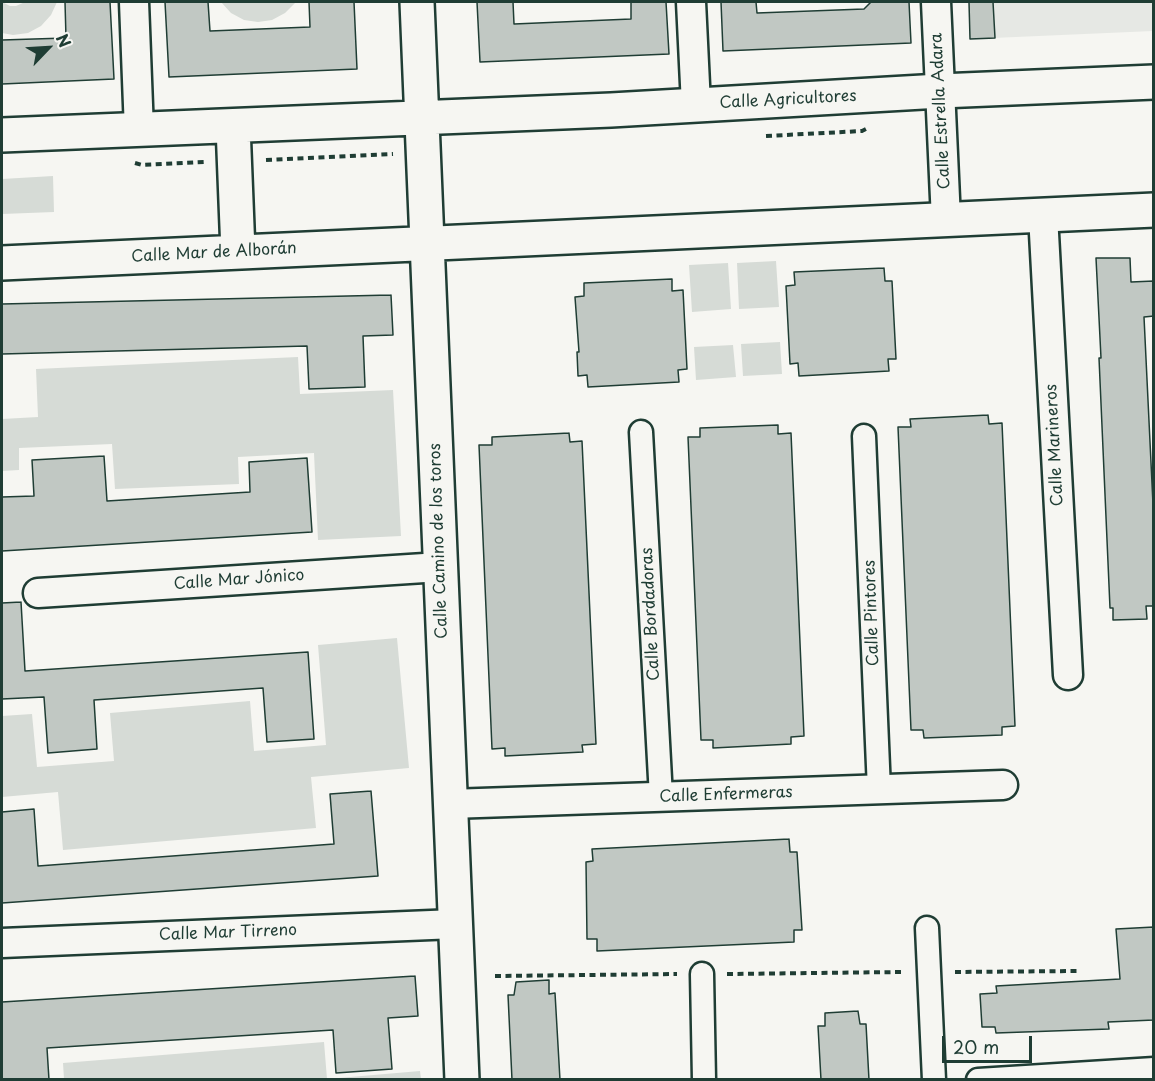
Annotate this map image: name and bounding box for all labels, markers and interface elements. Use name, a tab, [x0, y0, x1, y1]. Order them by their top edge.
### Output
north arrow	[18, 18, 78, 78]
text: N	[51, 30, 78, 51]
street label: Calle Estrella Adara	[927, 32, 955, 190]
street label: Calle Agricultores	[719, 87, 857, 113]
street label: Calle Mar de Alborán	[131, 239, 297, 267]
street label: Calle Marineros	[1042, 383, 1068, 507]
street label: Calle Camino de los toros	[426, 443, 452, 639]
street label: Calle Bordadoras	[638, 547, 664, 681]
street label: Calle Pintores	[861, 559, 883, 667]
street label: Calle Mar Jónico	[173, 566, 305, 594]
street label: Calle Enfermeras	[659, 783, 793, 807]
street label: Calle Mar Tirreno	[159, 921, 297, 945]
scale bar	[945, 1024, 1035, 1062]
text: 20 m	[953, 1033, 999, 1060]

